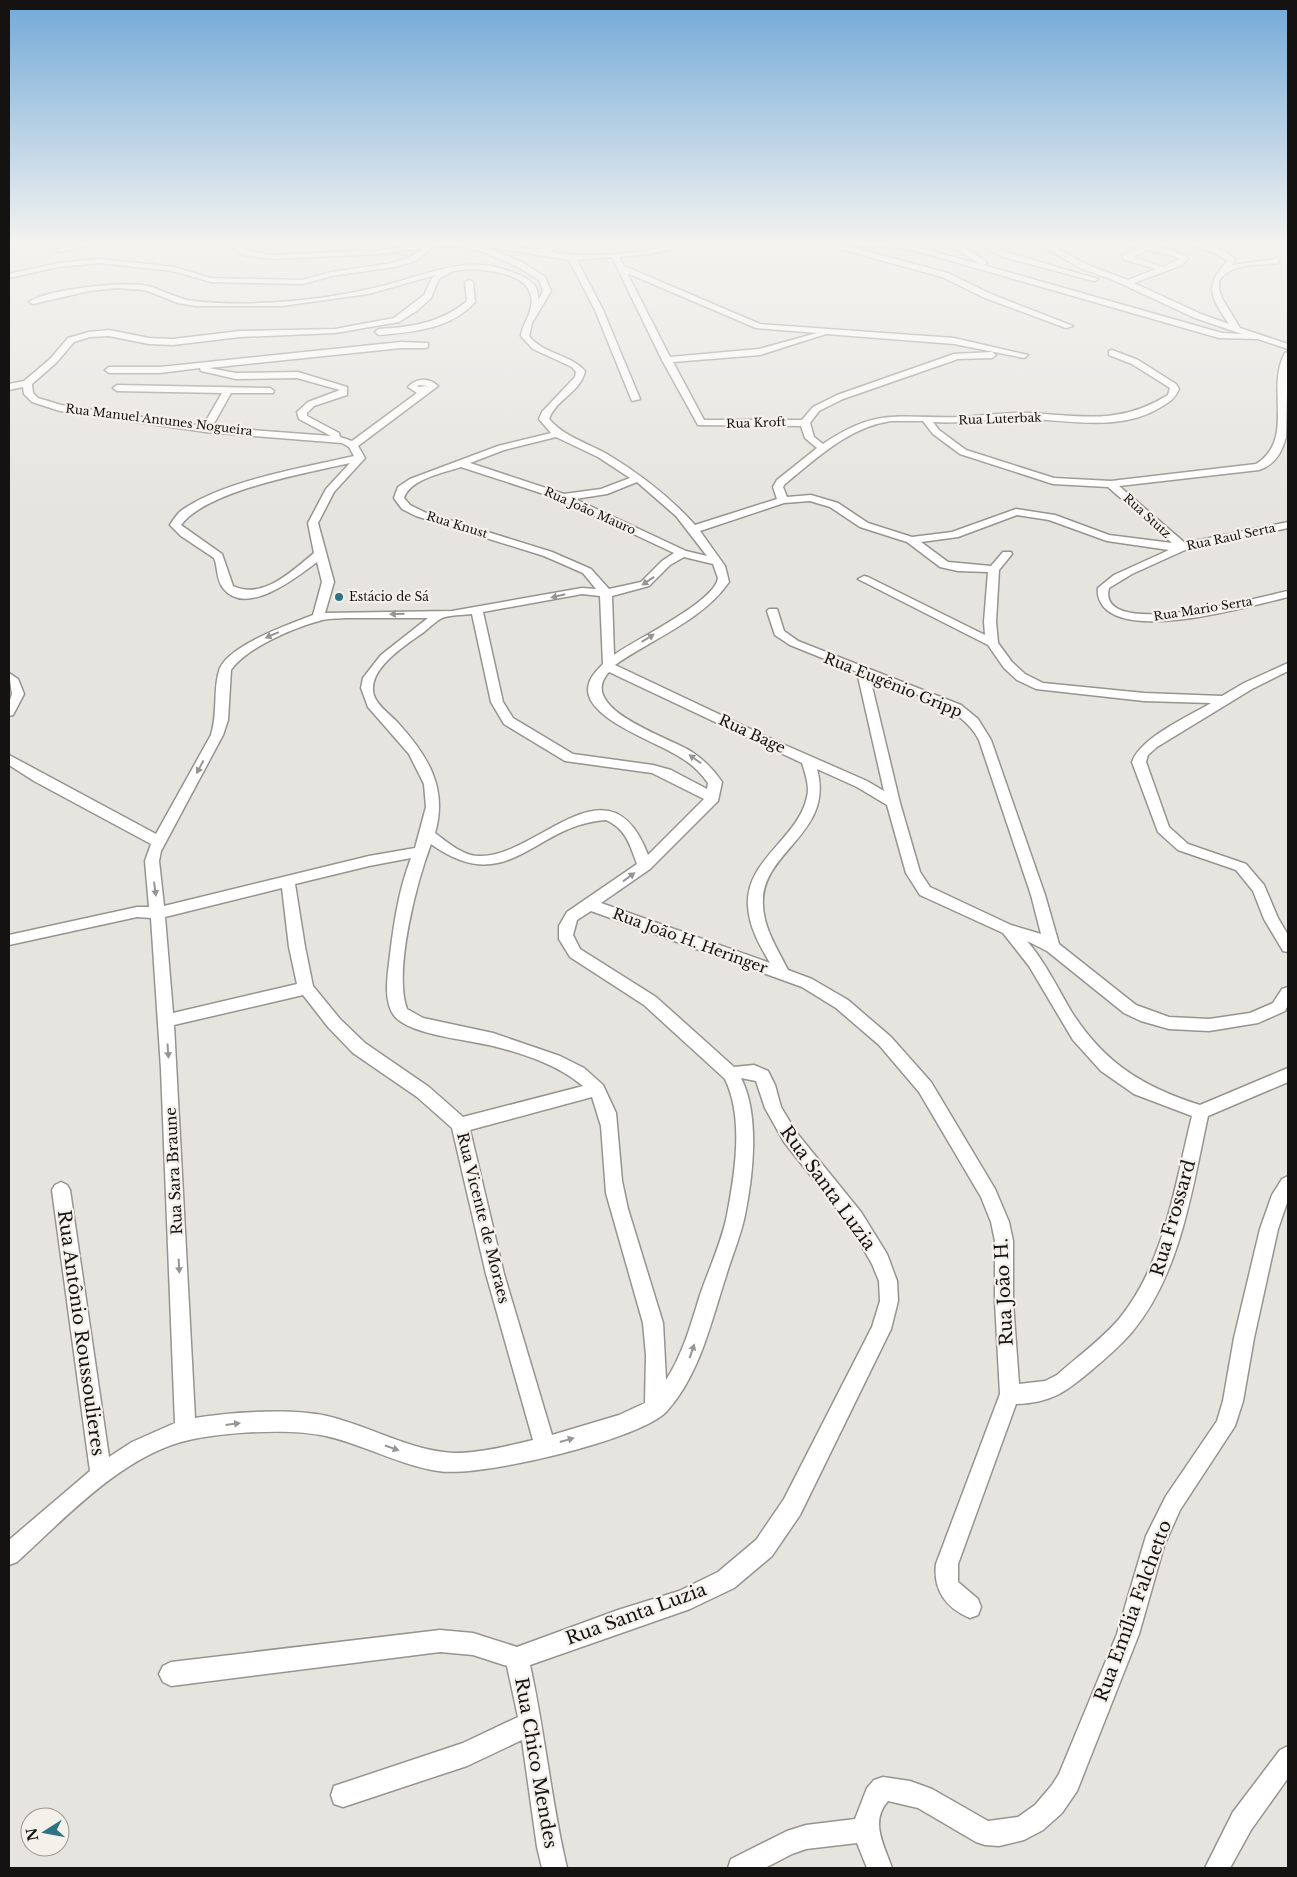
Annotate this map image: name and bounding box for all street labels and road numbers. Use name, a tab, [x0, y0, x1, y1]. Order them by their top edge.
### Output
street label: Rua Manuel Antunes Nogueira	[65, 401, 254, 438]
street label: Rua Luterbak	[958, 410, 1042, 427]
street label: Rua Kroft	[726, 414, 787, 431]
street label: Rua João Mauro	[542, 484, 639, 538]
street label: Rua Stutz	[1120, 490, 1174, 541]
street label: Rua Knust	[425, 508, 490, 541]
street label: Rua Raul Serta	[1185, 520, 1277, 553]
street label: Rua Mario Serta	[1152, 593, 1254, 624]
street label: Rua Eugênio Gripp	[821, 648, 965, 721]
street label: Rua Bage	[716, 710, 789, 757]
street label: Rua João H. Heringer	[610, 904, 771, 978]
street label: Rua Sara Braune	[161, 1107, 186, 1235]
street label: Rua Santa Luzia	[776, 1122, 880, 1254]
street label: Rua Vicente de Moraes	[453, 1130, 514, 1306]
street label: Rua Frossard	[1146, 1157, 1200, 1279]
street label: Rua Antônio Roussoulieres	[53, 1209, 109, 1457]
street label: Rua João H.	[990, 1238, 1018, 1346]
street label: Rua Emília Falchetto	[1090, 1517, 1176, 1705]
street label: Rua Santa Luzia	[563, 1578, 709, 1650]
street label: Rua Chico Mendes	[510, 1676, 562, 1850]

